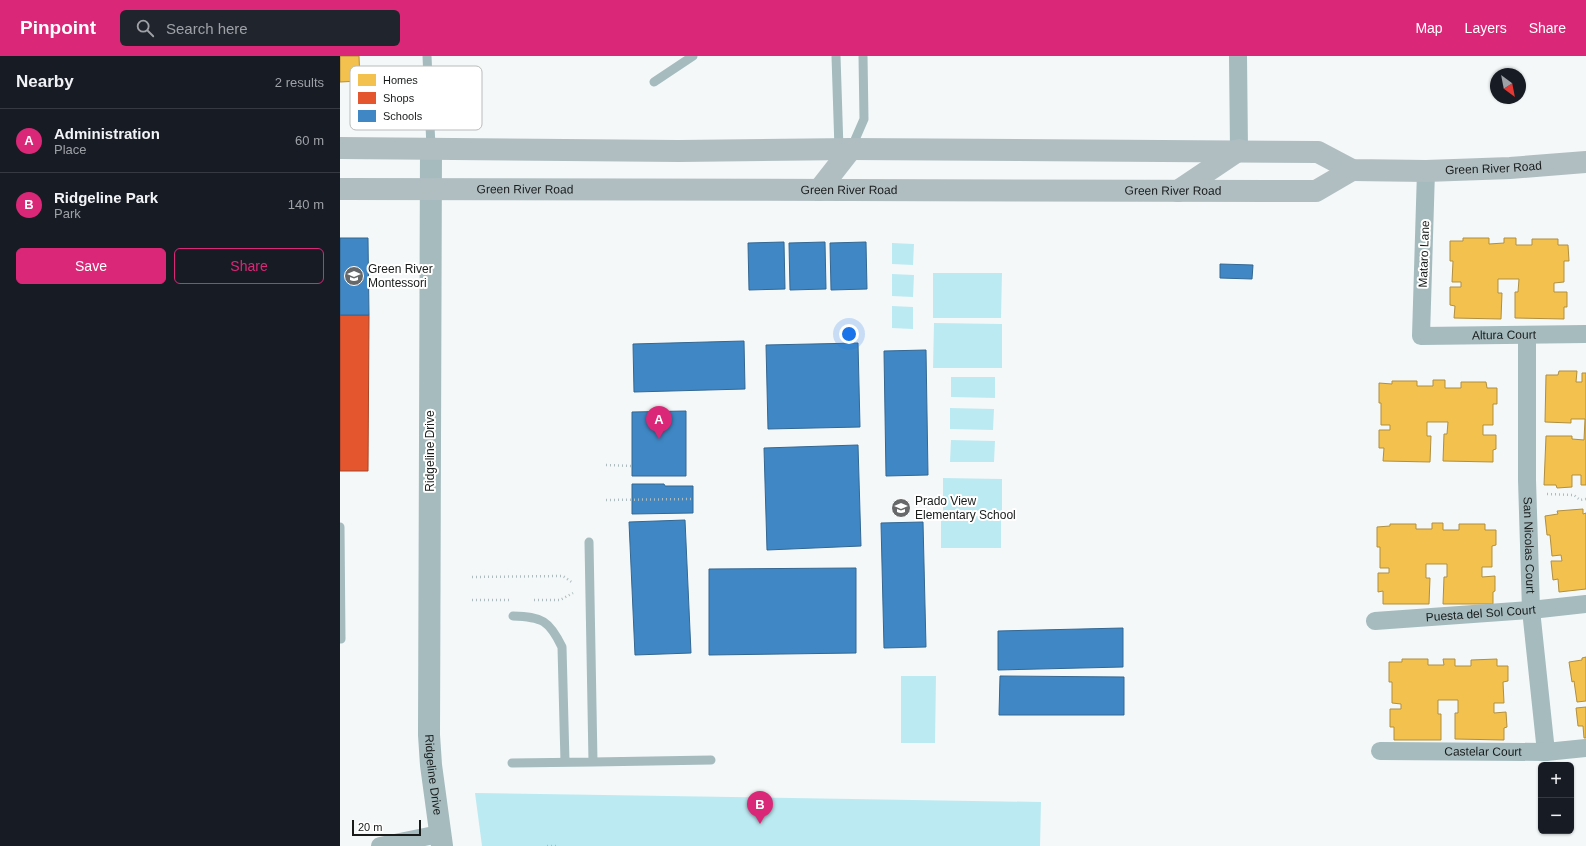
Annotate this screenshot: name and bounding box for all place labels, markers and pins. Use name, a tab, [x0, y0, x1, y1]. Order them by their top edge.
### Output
place label: Green River Montessori	[368, 262, 433, 290]
school or university icon: Green River Montessori	[343, 265, 365, 287]
pin: A	[646, 406, 672, 439]
place label: Prado View Elementary School	[915, 494, 1016, 522]
school or university icon: Prado View Elementary School	[890, 497, 912, 519]
pin: B	[747, 791, 773, 824]

